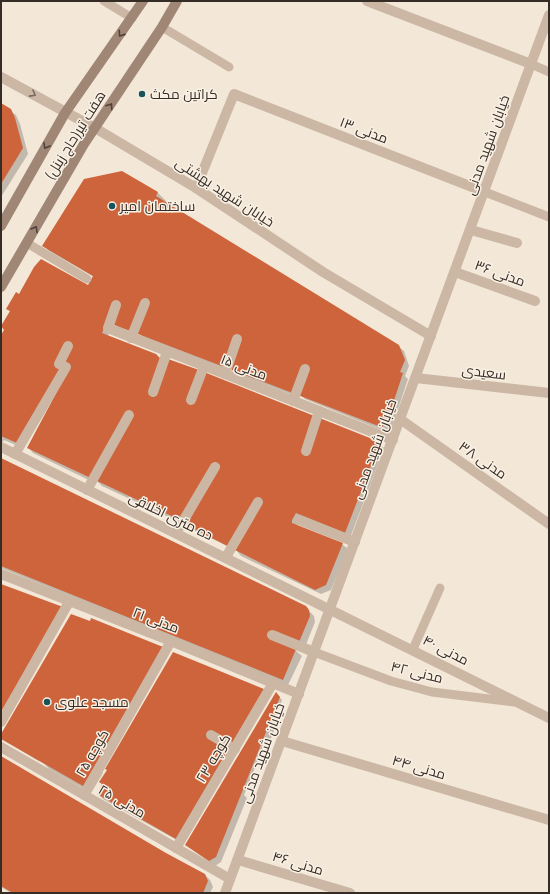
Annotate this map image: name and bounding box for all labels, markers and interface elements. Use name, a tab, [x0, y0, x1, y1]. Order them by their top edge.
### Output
one-way arrow	[119, 29, 126, 36]
place label: کراتین مکث	[150, 85, 218, 103]
street label: هفت تیر(حاج زینل)	[40, 87, 110, 183]
marker: کراتین مکث	[137, 89, 147, 99]
one-way arrow	[29, 90, 36, 97]
street label: خیابان شهید مدنی	[460, 92, 514, 198]
one-way arrow	[105, 103, 112, 110]
street label: مدنی ۱۳	[337, 113, 391, 147]
one-way arrow	[43, 142, 50, 150]
street label: خیابان شهید بهشتی	[172, 153, 278, 231]
place label: ساختمان امیر	[119, 197, 195, 215]
marker: ساختمان امیر	[107, 201, 117, 211]
one-way arrow	[30, 226, 37, 233]
street label: مدنی ۳۶	[472, 256, 528, 290]
street label: مدنی ۱۵	[218, 350, 270, 384]
street label: سعیدی	[461, 360, 507, 384]
street label: خیابان شهید مدنی	[347, 396, 401, 502]
street label: مدنی ۳۸	[456, 437, 510, 483]
street label: ده متری اخلاقی	[126, 488, 216, 544]
street label: مدنی ۲۱	[130, 603, 182, 637]
street label: مدنی ۴۰	[420, 631, 472, 669]
street label: مدنی ۴۲	[389, 657, 445, 687]
place label: مسجد علوی	[55, 693, 129, 711]
marker: مسجد علوی	[42, 697, 52, 707]
street label: خیابان شهید مدنی	[235, 700, 289, 806]
street label: کوچه ۲۵	[71, 726, 114, 780]
street label: کوچه ۲۳	[192, 731, 235, 786]
street label: مدنی ۴۴	[390, 751, 448, 783]
street label: مدنی ۲۵	[95, 780, 149, 822]
street label: مدنی ۴۶	[270, 847, 326, 879]

